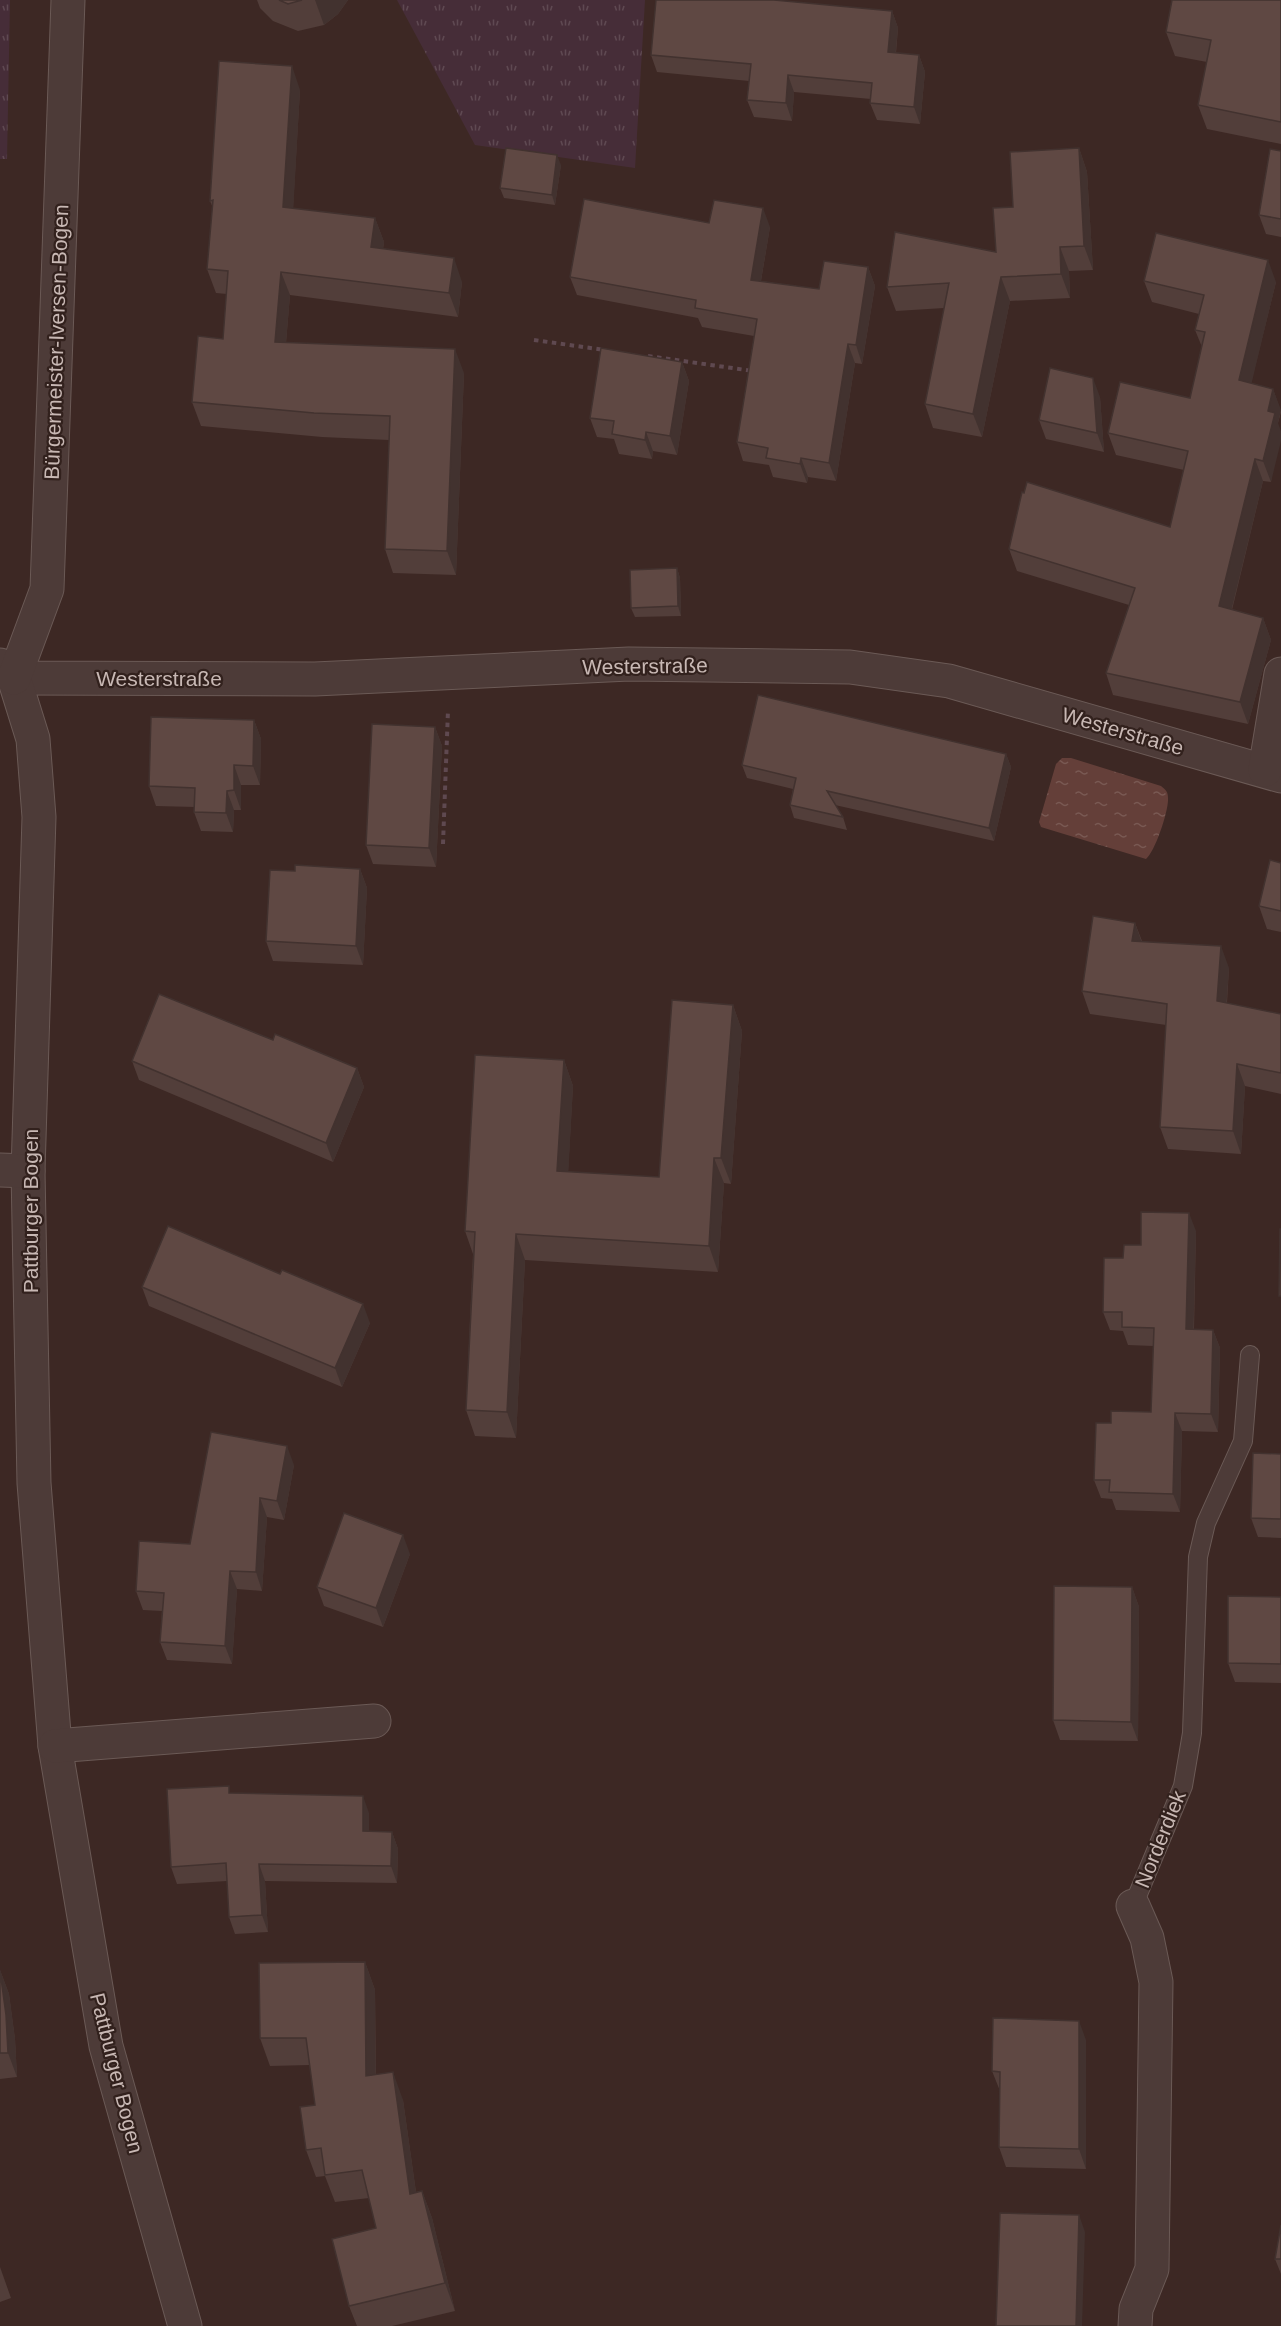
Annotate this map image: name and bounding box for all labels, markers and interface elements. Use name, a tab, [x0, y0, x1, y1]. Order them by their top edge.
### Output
street label: Bürgermeister-Iversen-Bogen	[40, 204, 72, 480]
street label: Westerstraße	[582, 653, 708, 679]
street label: Westerstraße	[96, 667, 222, 690]
street label: Westerstraße	[1059, 703, 1187, 759]
street label: Pattburger Bogen	[19, 1129, 42, 1293]
street label: Norderdiek	[1130, 1787, 1190, 1891]
street label: Pattburger Bogen	[86, 1990, 148, 2156]

